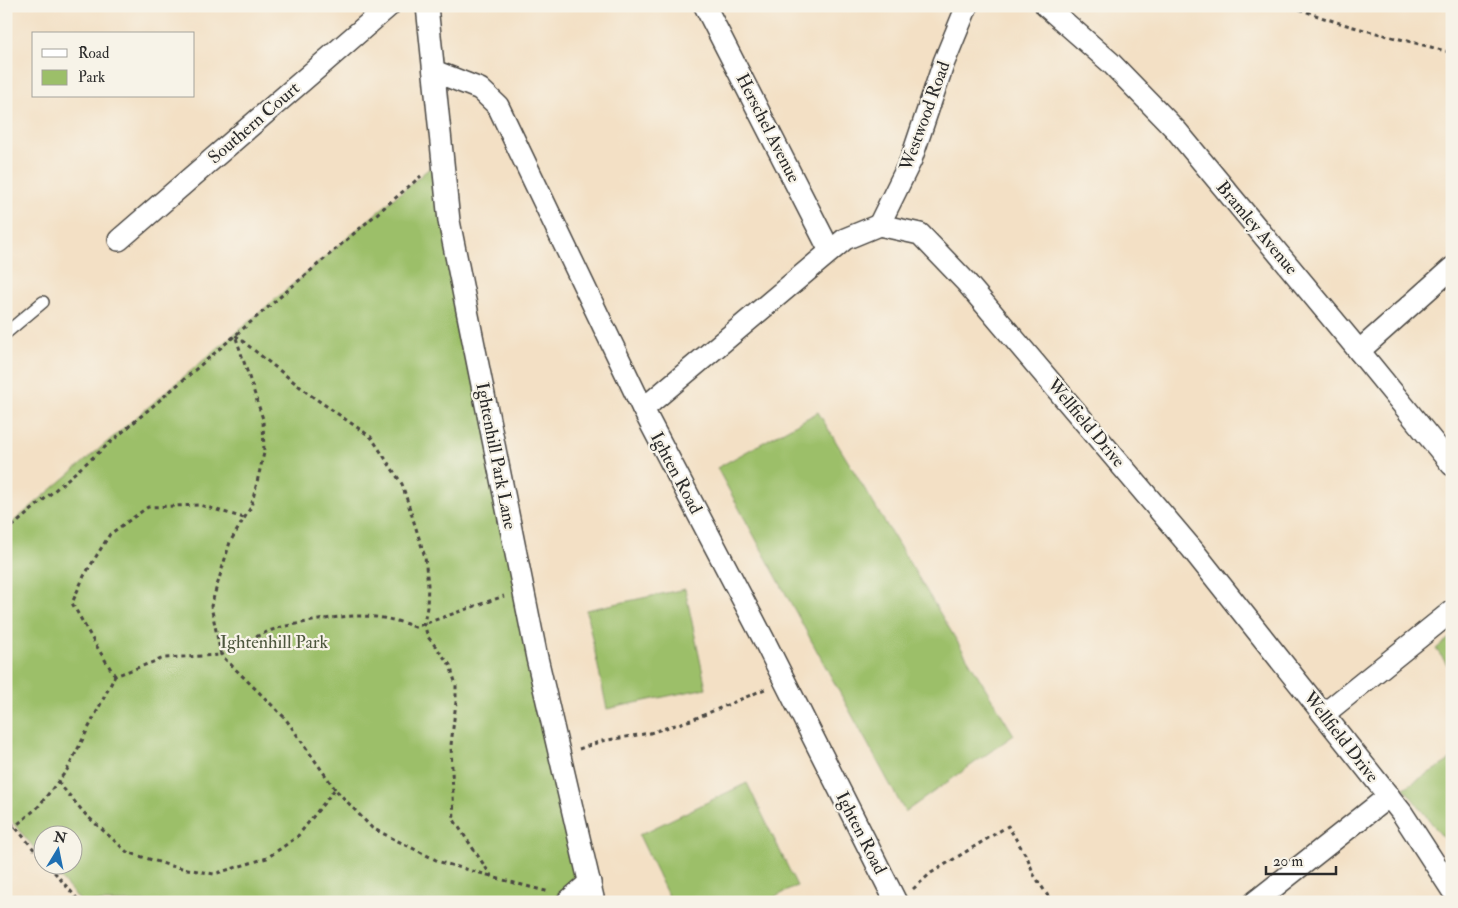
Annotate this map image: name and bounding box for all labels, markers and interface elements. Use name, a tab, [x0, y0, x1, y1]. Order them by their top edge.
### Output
legend	[32, 32, 195, 98]
text: Road	[78, 44, 110, 63]
street label: Westwood Road	[894, 58, 955, 175]
text: Park	[78, 68, 105, 87]
street label: Herschel Avenue	[731, 69, 806, 187]
street label: Southern Court	[203, 77, 305, 169]
street label: Bramley Avenue	[1211, 176, 1303, 280]
street label: Wellfield Drive	[1041, 373, 1130, 473]
street label: Ightenhill Park Lane	[470, 381, 522, 532]
street label: Ighten Road	[645, 428, 707, 518]
park label: Ightenhill Park	[220, 631, 328, 654]
street label: Wellfield Drive	[1298, 686, 1384, 788]
street label: Ighten Road	[830, 788, 892, 878]
north arrow	[32, 826, 82, 876]
text: N	[52, 828, 68, 847]
scale bar	[1266, 843, 1336, 875]
text: 20 m	[1273, 852, 1303, 871]

